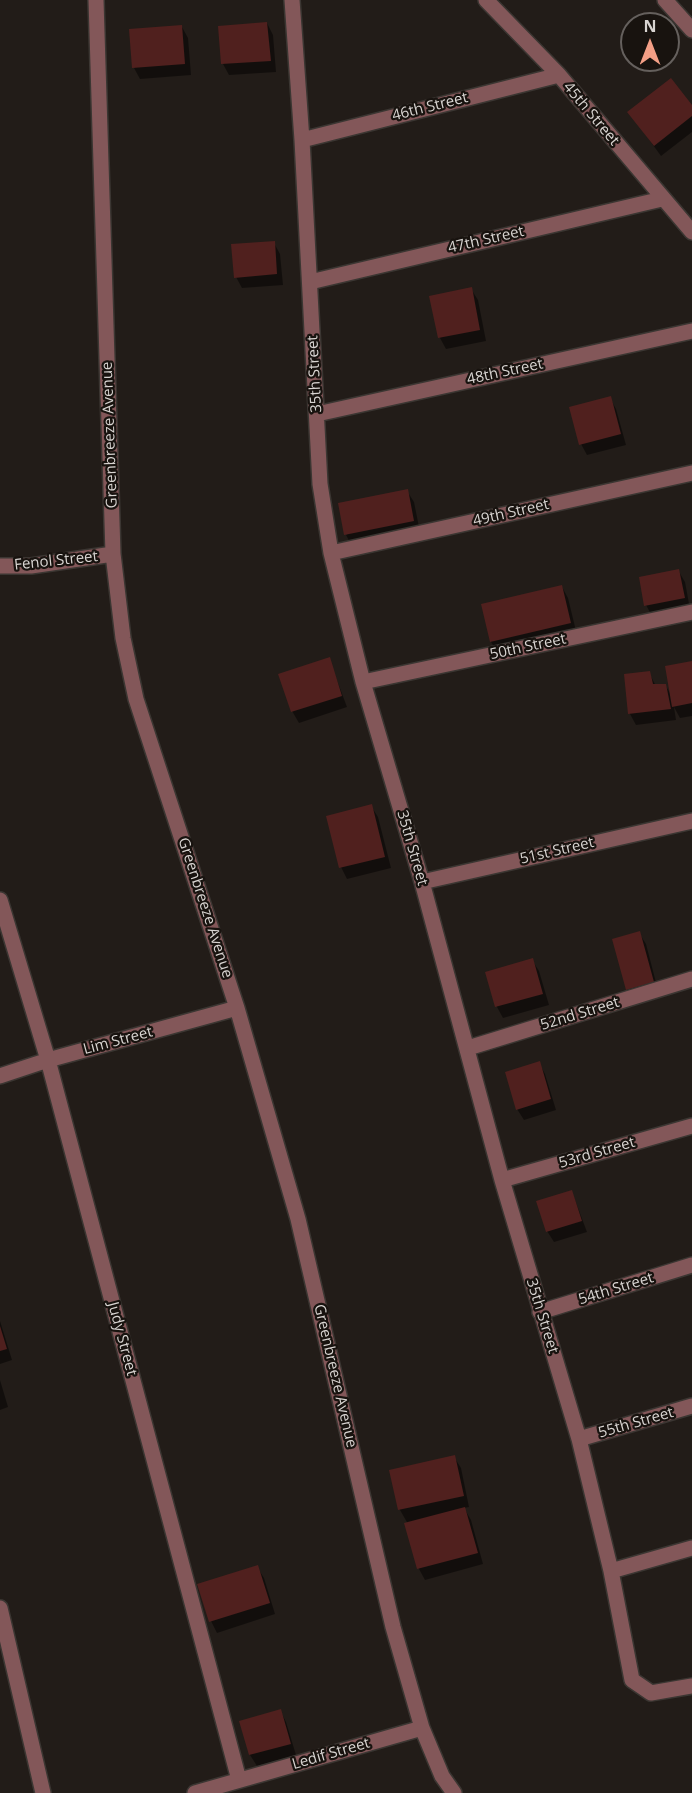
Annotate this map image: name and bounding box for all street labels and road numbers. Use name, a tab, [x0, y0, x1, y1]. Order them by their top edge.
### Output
street label: 45th Street	[559, 79, 623, 149]
street label: 46th Street	[390, 89, 470, 125]
street label: 47th Street	[446, 223, 526, 257]
street label: 35th Street	[304, 335, 326, 413]
street label: 48th Street	[465, 355, 545, 389]
street label: Greenbreeze Avenue	[98, 361, 122, 509]
street label: 49th Street	[471, 496, 551, 530]
street label: Fenol Street	[13, 548, 99, 574]
street label: 50th Street	[488, 630, 568, 664]
street label: 35th Street	[393, 808, 431, 888]
street label: 51st Street	[518, 834, 596, 868]
street label: Greenbreeze Avenue	[174, 835, 236, 981]
street label: 52nd Street	[538, 994, 622, 1034]
street label: Lim Street	[81, 1023, 155, 1059]
street label: 53rd Street	[557, 1134, 637, 1172]
street label: 54th Street	[576, 1269, 656, 1309]
street label: 35th Street	[522, 1276, 562, 1356]
street label: Judy Street	[104, 1300, 140, 1378]
street label: Greenbreeze Avenue	[310, 1302, 360, 1450]
street label: 55th Street	[596, 1404, 676, 1442]
street label: Ledif Street	[290, 1734, 372, 1774]

